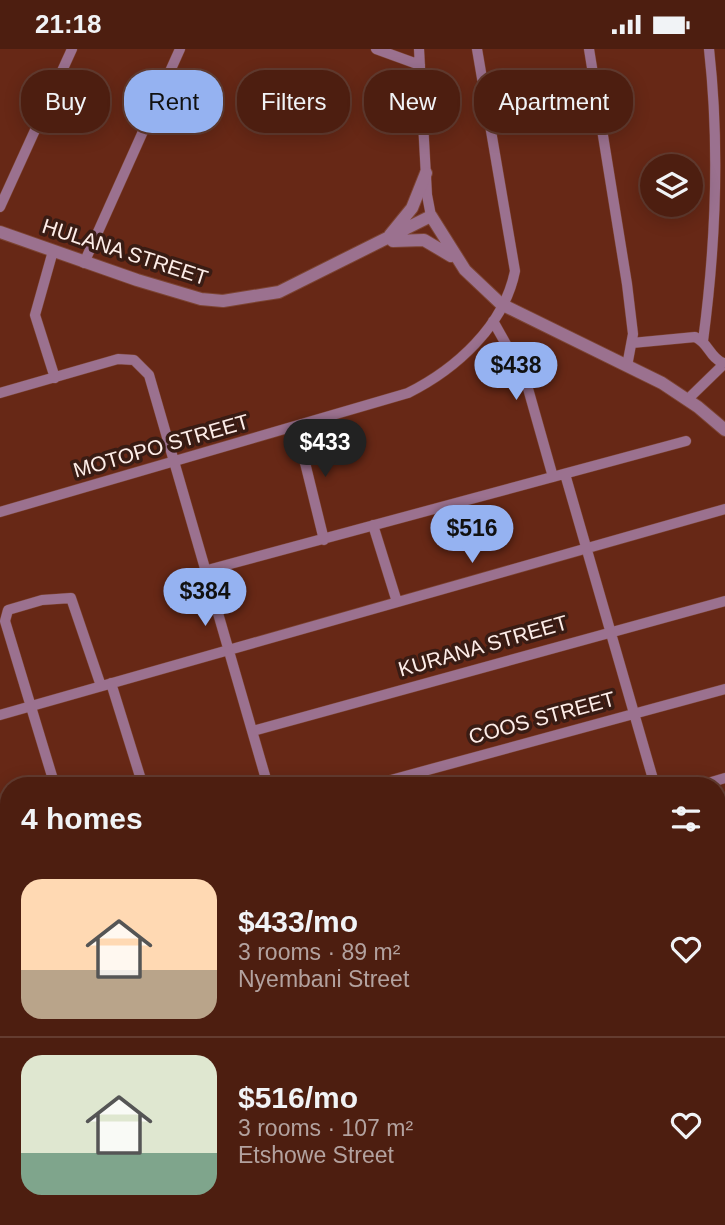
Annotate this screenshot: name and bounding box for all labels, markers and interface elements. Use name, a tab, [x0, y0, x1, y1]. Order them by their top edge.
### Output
text: 21:18	[35, 9, 102, 39]
chip: Buy	[21, 70, 110, 133]
chip: Rent	[124, 70, 223, 133]
chip: Filters	[237, 70, 350, 133]
chip: New	[364, 70, 460, 133]
chip: Apartment	[474, 70, 633, 133]
map controls	[640, 154, 703, 217]
button: layers	[640, 154, 703, 217]
street label: HULANA STREET	[39, 214, 211, 289]
pin: $438	[475, 343, 557, 402]
text: $438	[490, 352, 542, 378]
street label: MOTOPO STREET	[70, 409, 251, 482]
pin: $433	[284, 419, 366, 479]
text: $433	[299, 429, 351, 455]
pin: $516	[431, 505, 513, 565]
text: $516	[446, 515, 498, 541]
pin: $384	[164, 569, 246, 628]
text: $384	[179, 578, 231, 604]
street label: KURANA STREET	[396, 610, 570, 681]
street label: COOS STREET	[466, 687, 618, 748]
icon: filters	[667, 800, 705, 838]
text: 4 homes	[21, 802, 143, 835]
text: $433/mo	[238, 905, 358, 938]
icon: home	[77, 907, 161, 991]
icon: heart	[667, 930, 705, 968]
text: 3 rooms · 89 m²	[238, 939, 400, 965]
text: Nyembani Street	[238, 966, 409, 992]
text: $516/mo	[238, 1081, 358, 1114]
icon: home	[77, 1083, 161, 1167]
icon: heart	[667, 1106, 705, 1144]
text: 3 rooms · 107 m²	[238, 1115, 413, 1141]
text: Etshowe Street	[238, 1142, 394, 1168]

